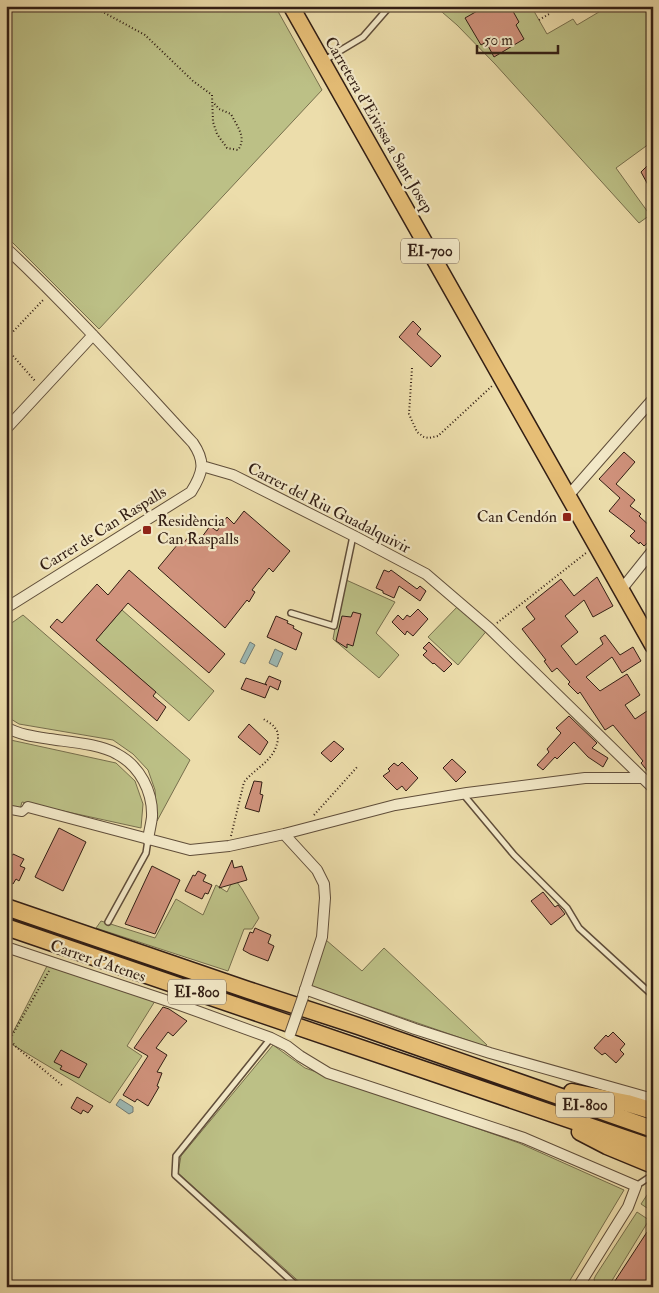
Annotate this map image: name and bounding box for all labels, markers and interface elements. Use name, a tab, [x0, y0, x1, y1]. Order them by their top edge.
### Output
scale bar	[477, 22, 558, 54]
text: 50 m	[484, 31, 513, 50]
street label: Carretera d'Eivissa a Sant Josep	[319, 33, 438, 217]
road number: EI-700	[401, 238, 459, 264]
street label: Carrer del Riu Guadalquivir	[244, 458, 414, 558]
street label: Carrer de Can Raspalls	[36, 482, 171, 577]
place label: Can Cendón	[477, 507, 557, 527]
place label: Residència Can Raspalls	[157, 511, 239, 550]
marker: Can Cendón	[561, 511, 573, 523]
marker: Residència Can Raspalls	[141, 524, 153, 536]
street label: Carrer d'Atenes	[47, 935, 149, 987]
road number: EI-800	[168, 980, 226, 1004]
road number: EI-800	[556, 1092, 614, 1118]

